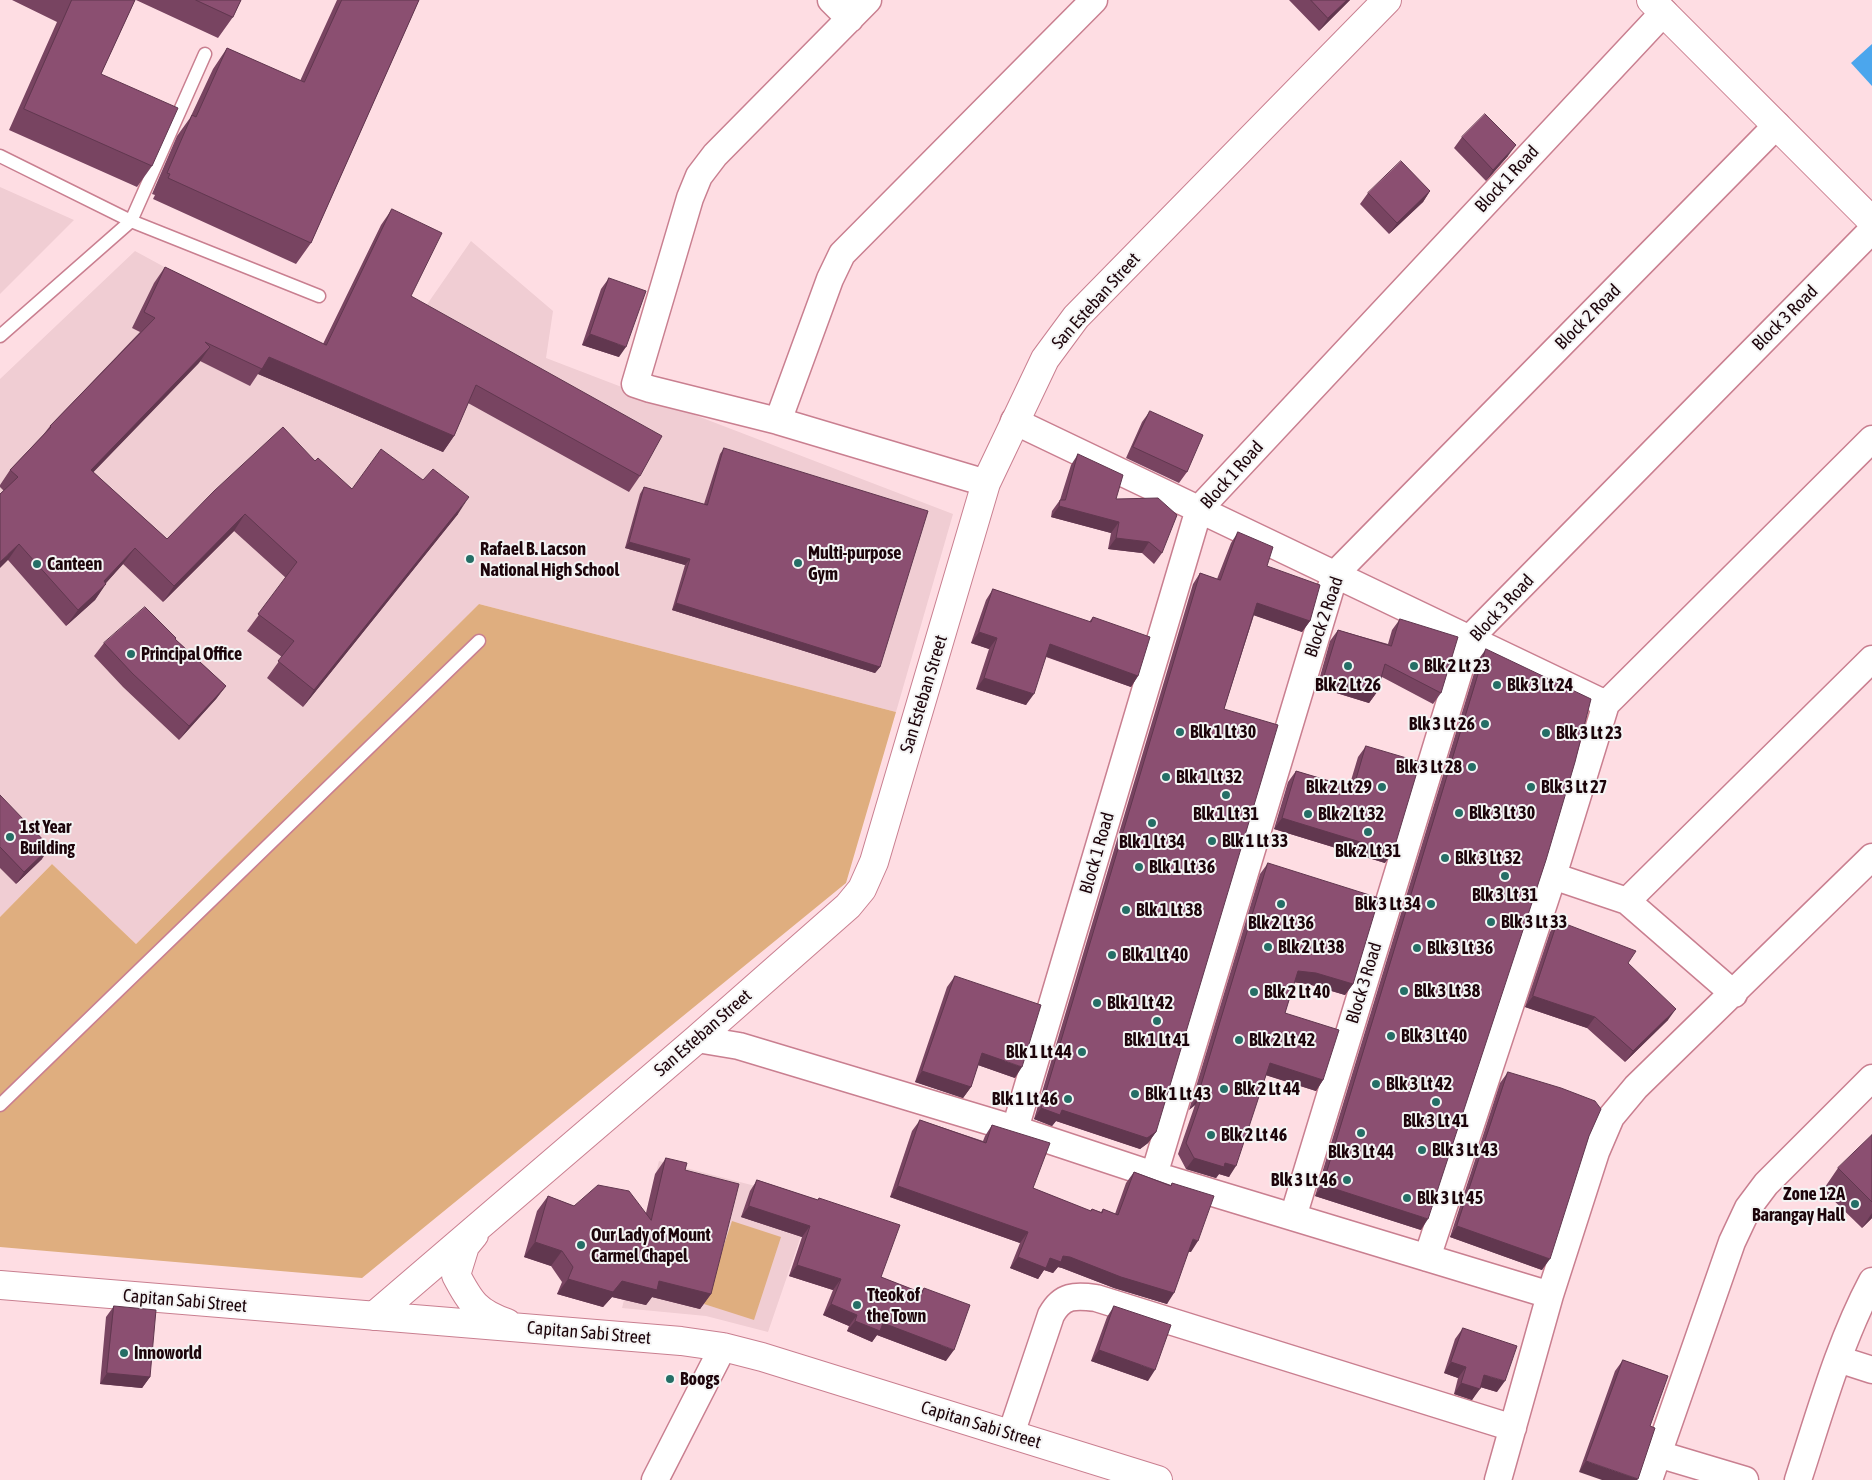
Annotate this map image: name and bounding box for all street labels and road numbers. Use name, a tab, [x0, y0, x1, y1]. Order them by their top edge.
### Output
street label: Block 1 Road	[1470, 141, 1544, 217]
street label: San Esteban Street	[1047, 248, 1145, 354]
street label: Block 2 Road	[1551, 280, 1625, 354]
street label: Block 3 Road	[1748, 281, 1822, 355]
street label: Block 1 Road	[1196, 437, 1268, 513]
street label: Block 3 Road	[1465, 570, 1539, 646]
street label: Block 2 Road	[1300, 574, 1348, 660]
street label: San Esteban Street	[896, 633, 952, 755]
street label: Block 1 Road	[1075, 810, 1119, 896]
street label: Block 3 Road	[1341, 940, 1387, 1026]
street label: San Esteban Street	[650, 985, 756, 1081]
street label: Capitan Sabi Street	[122, 1285, 248, 1317]
street label: Capitan Sabi Street	[526, 1317, 652, 1349]
street label: Capitan Sabi Street	[918, 1396, 1044, 1454]

